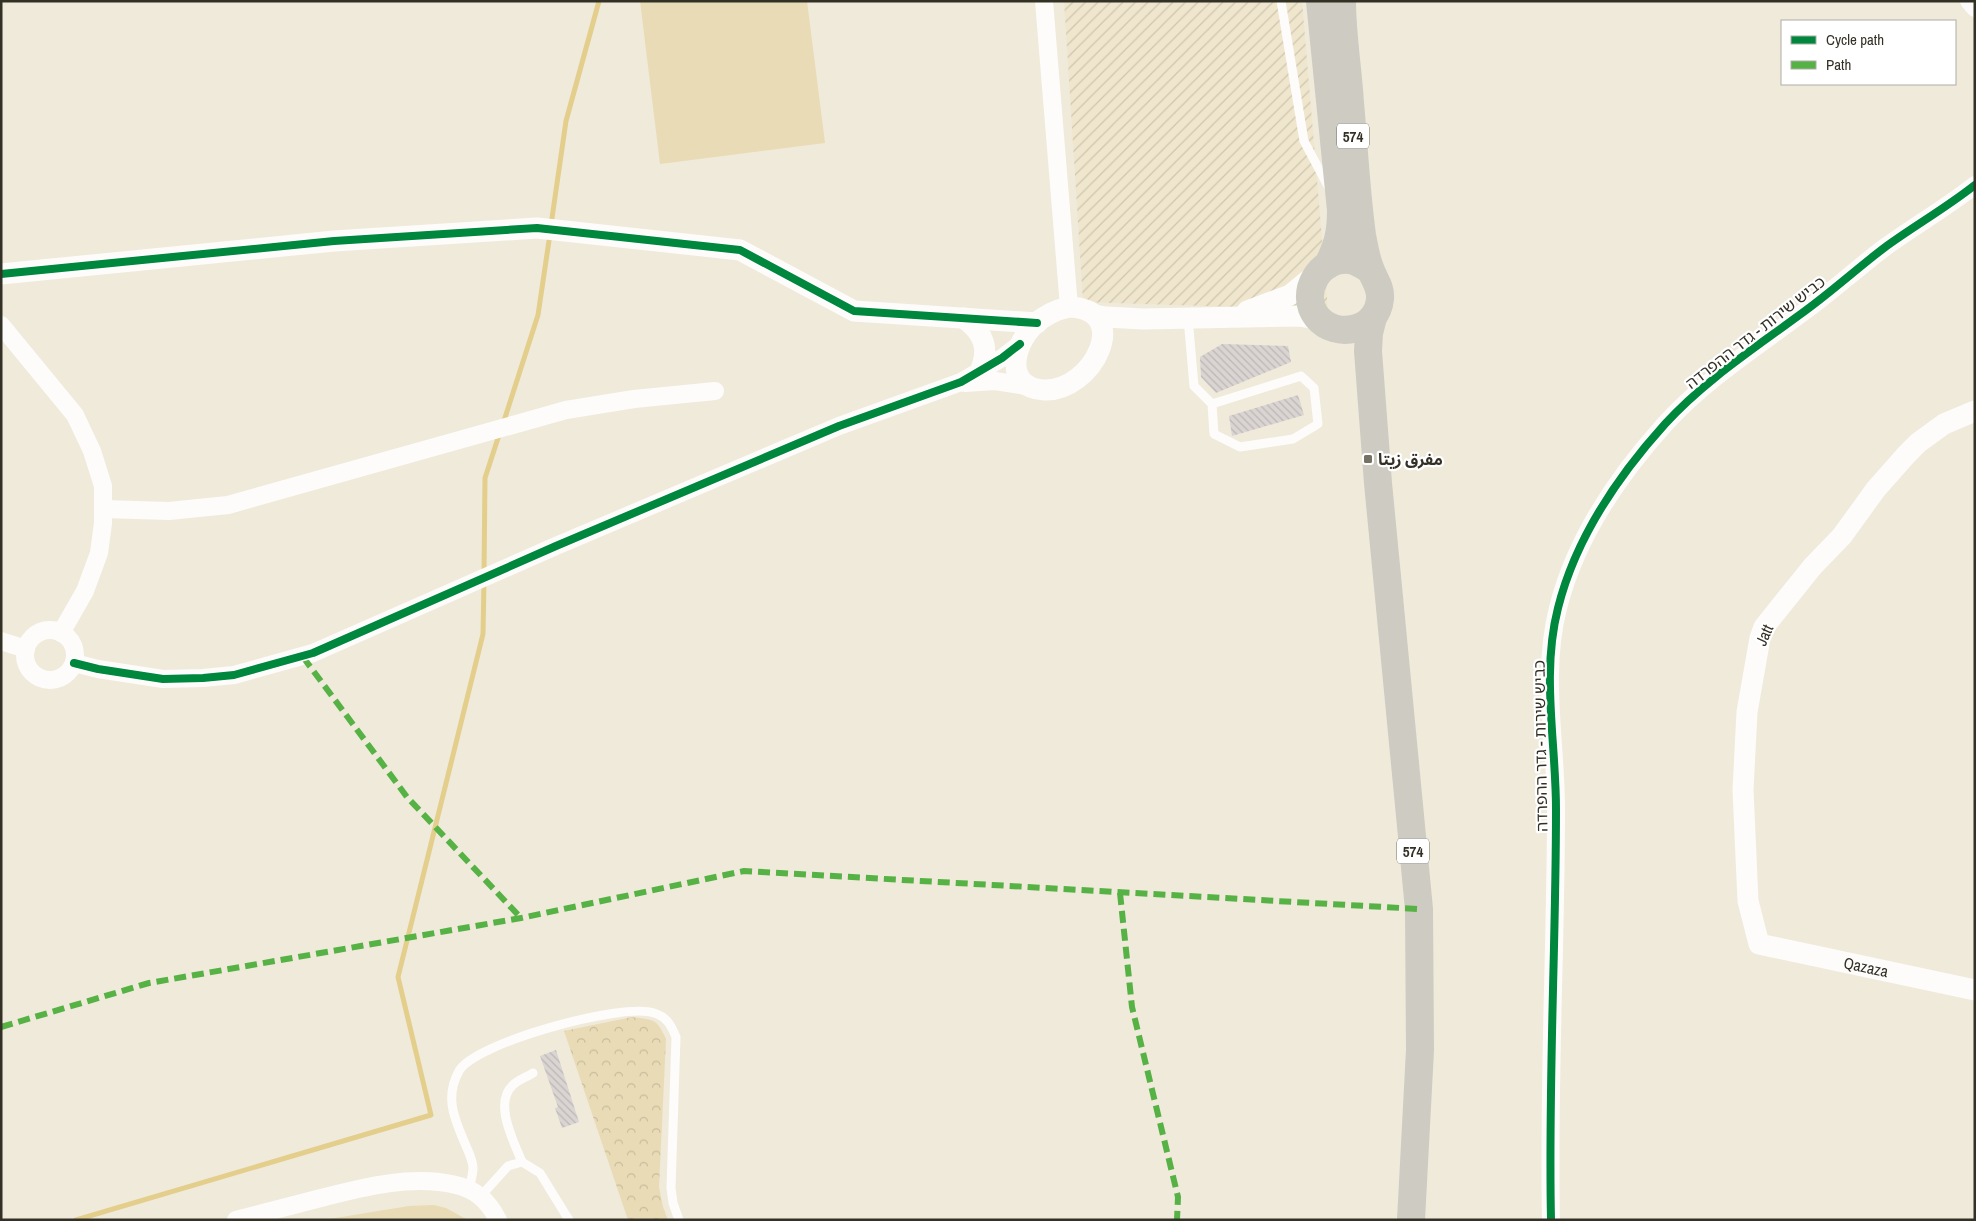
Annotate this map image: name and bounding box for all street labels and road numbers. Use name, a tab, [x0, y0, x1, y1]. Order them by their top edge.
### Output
road number: 574	[1337, 124, 1369, 148]
street label: כביש שירות - גדר ההפרדה	[1681, 270, 1829, 394]
street label: Jatt	[1750, 621, 1778, 649]
street label: כביש שירות - גדר ההפרדה	[1528, 660, 1552, 832]
road number: 574	[1397, 838, 1429, 864]
street label: Qazaza	[1842, 951, 1891, 982]

